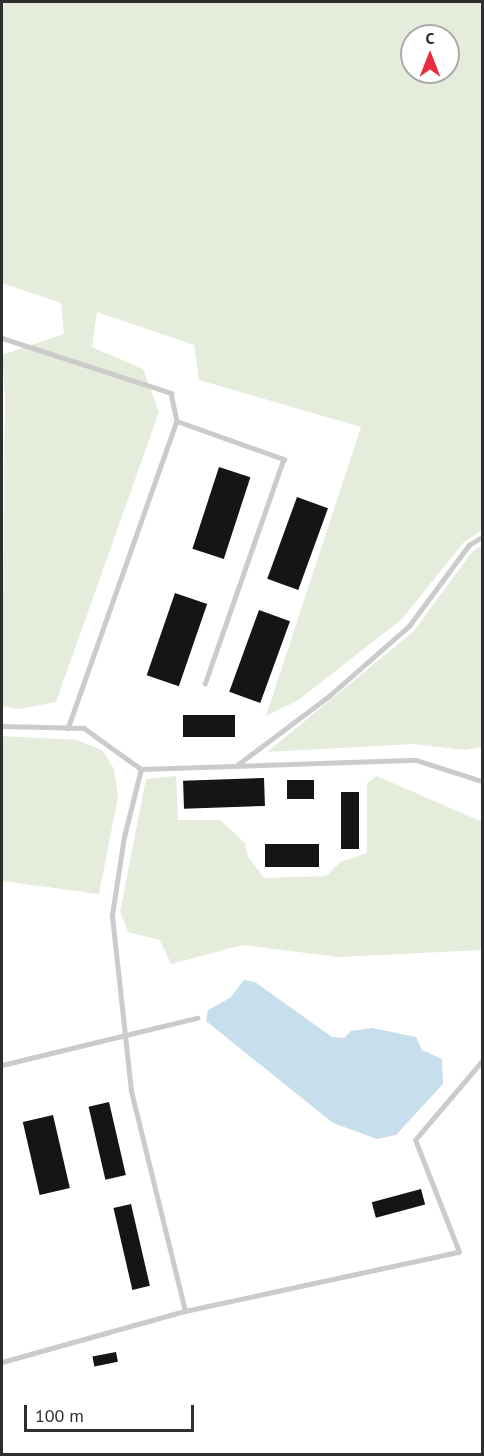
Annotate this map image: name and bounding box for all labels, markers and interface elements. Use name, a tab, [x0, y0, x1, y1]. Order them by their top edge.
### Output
north arrow	[400, 24, 460, 84]
text: С	[426, 28, 434, 48]
scale bar	[27, 1393, 196, 1431]
text: 100 m	[35, 1404, 84, 1427]

